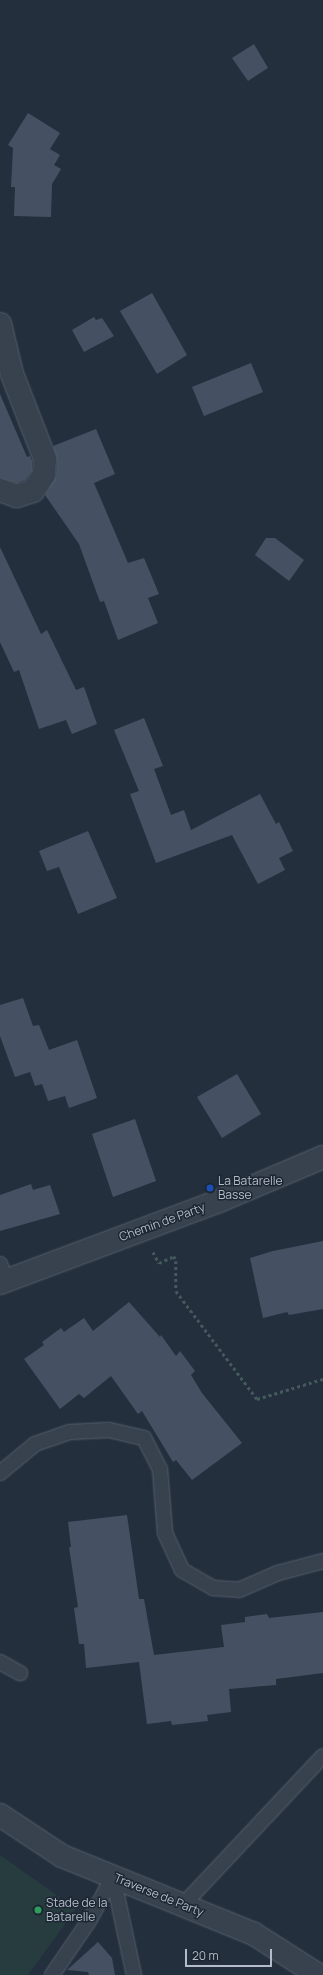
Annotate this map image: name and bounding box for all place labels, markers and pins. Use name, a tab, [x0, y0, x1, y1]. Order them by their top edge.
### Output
place label: La Batarelle Basse	[218, 1174, 283, 1202]
marker: La Batarelle Basse	[205, 1183, 215, 1193]
place label: Stade de la Batarelle	[46, 1896, 107, 1924]
marker: Stade de la Batarelle	[33, 1905, 43, 1915]

